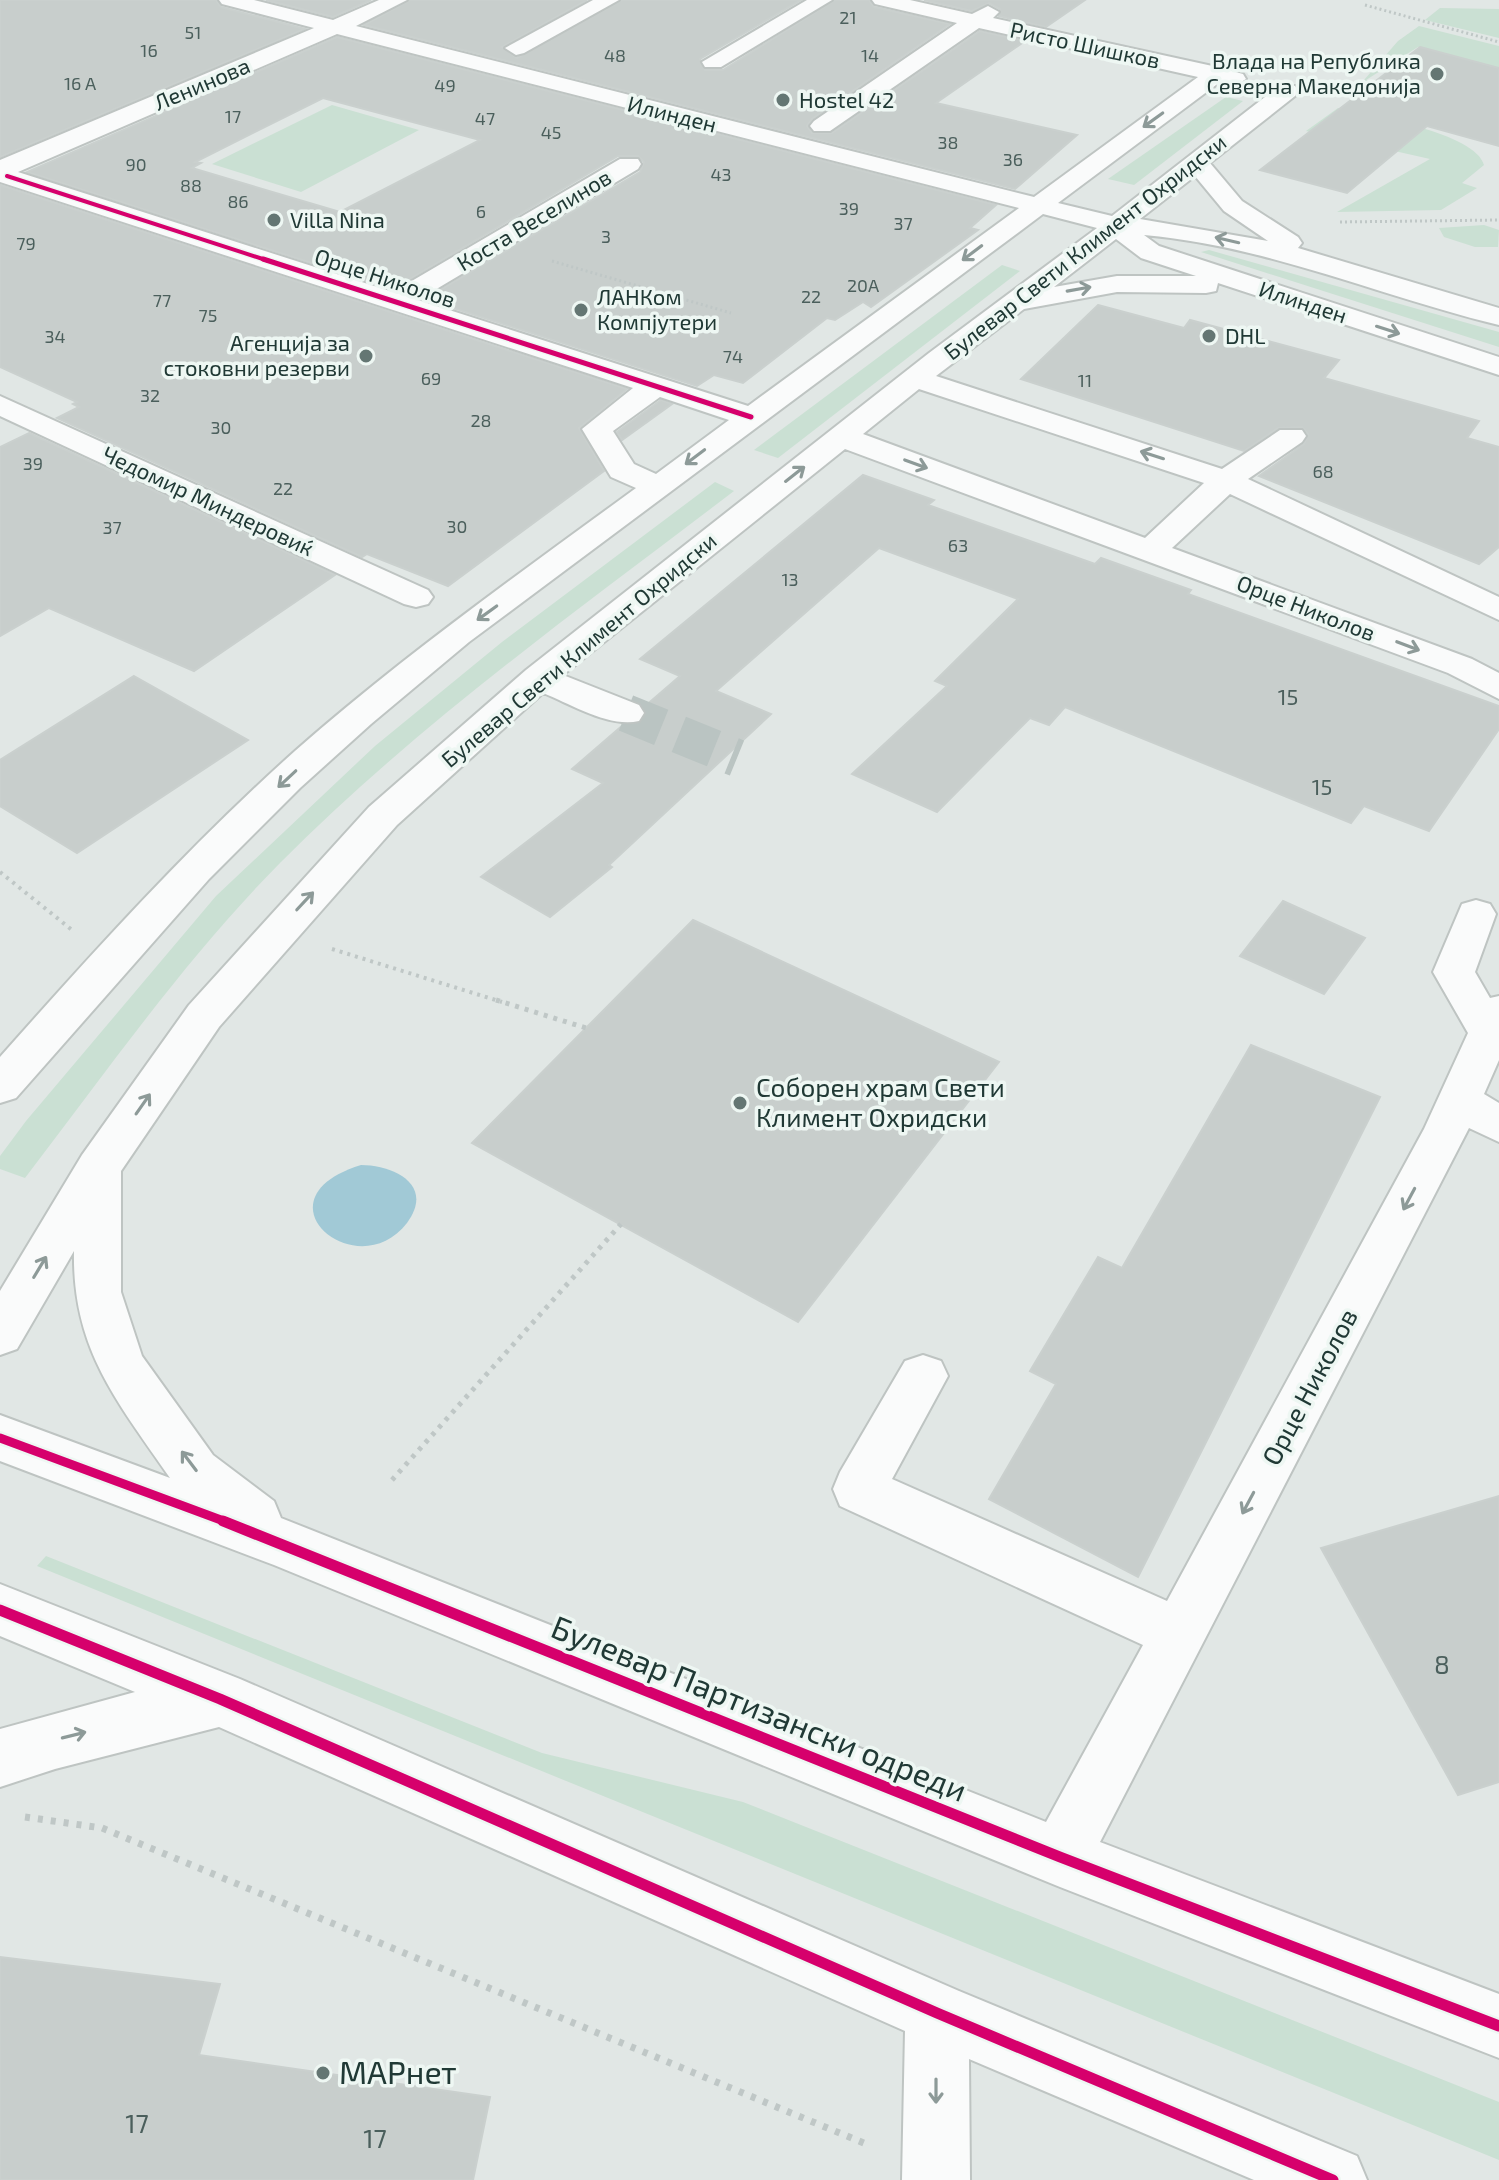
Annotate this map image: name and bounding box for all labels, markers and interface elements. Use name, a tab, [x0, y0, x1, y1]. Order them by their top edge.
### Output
house number: 21	[839, 6, 857, 28]
street label: Ристо Шишков	[1008, 15, 1162, 73]
house number: 51	[185, 21, 201, 43]
house number: 16	[140, 39, 158, 61]
house number: 48	[604, 44, 626, 66]
house number: 14	[861, 44, 879, 66]
place label: Влада на Република Северна Македонија	[1206, 47, 1421, 99]
street label: Ленинова	[150, 51, 253, 115]
marker: Влада на Република Северна Македонија	[1428, 65, 1446, 83]
house number: 16 A	[64, 72, 97, 94]
house number: 49	[434, 74, 456, 96]
place label: Hostel 42	[799, 86, 894, 112]
street label: Илинден	[625, 89, 719, 137]
marker: Hostel 42	[774, 91, 792, 109]
house number: 17	[225, 105, 241, 127]
house number: 47	[475, 107, 495, 129]
one-way arrow	[1143, 112, 1165, 128]
house number: 45	[541, 121, 561, 143]
street label: Булевар Свети Климент Охридски	[938, 128, 1231, 365]
house number: 38	[938, 131, 958, 153]
house number: 36	[1003, 148, 1023, 170]
house number: 90	[125, 153, 147, 175]
street label: Коста Веселинов	[452, 163, 615, 275]
house number: 43	[710, 163, 732, 185]
house number: 88	[180, 174, 202, 196]
house number: 86	[227, 190, 249, 212]
house number: 39	[839, 197, 859, 219]
house number: 6	[476, 200, 486, 222]
place label: Villa Nina	[290, 206, 385, 232]
marker: Villa Nina	[265, 211, 283, 229]
house number: 37	[893, 212, 913, 234]
house number: 3	[601, 225, 611, 247]
house number: 79	[16, 232, 36, 254]
one-way arrow	[1214, 232, 1240, 247]
street label: Орце Николов	[312, 242, 459, 312]
one-way arrow	[962, 244, 983, 261]
house number: 20A	[847, 274, 880, 296]
street label: Илинден	[1256, 275, 1351, 327]
one-way arrow	[1066, 281, 1091, 296]
place label: ЛАНКом Компјутери	[597, 283, 717, 335]
house number: 22	[801, 285, 821, 307]
house number: 77	[153, 289, 171, 311]
marker: ЛАНКом Компјутери	[572, 301, 590, 319]
house number: 75	[199, 304, 217, 326]
place label: DHL	[1225, 322, 1266, 348]
one-way arrow	[1375, 324, 1400, 338]
house number: 34	[44, 325, 66, 347]
marker: DHL	[1200, 327, 1218, 345]
place label: Агенција за стоковни резерви	[164, 329, 350, 380]
house number: 74	[723, 345, 743, 367]
marker: Агенција за стоковни резерви	[357, 347, 375, 365]
house number: 69	[421, 367, 441, 389]
house number: 11	[1078, 369, 1092, 391]
house number: 32	[140, 384, 160, 406]
house number: 28	[470, 409, 492, 431]
house number: 30	[211, 416, 231, 438]
street label: Чедомир Миндеровиќ	[99, 440, 318, 561]
one-way arrow	[1140, 447, 1165, 462]
one-way arrow	[685, 449, 706, 466]
house number: 39	[23, 452, 43, 474]
one-way arrow	[903, 458, 928, 472]
house number: 68	[1312, 460, 1334, 482]
one-way arrow	[784, 465, 805, 482]
house number: 22	[273, 477, 293, 499]
house number: 30	[447, 515, 467, 537]
house number: 37	[102, 516, 122, 538]
street label: Булевар Свети Климент Охридски	[436, 527, 722, 773]
house number: 63	[948, 534, 968, 556]
house number: 13	[781, 568, 799, 590]
street label: Орце Николов	[1233, 569, 1379, 645]
one-way arrow	[477, 604, 498, 621]
one-way arrow	[1395, 640, 1420, 654]
house number: 15	[1278, 683, 1298, 709]
one-way arrow	[278, 770, 298, 788]
house number: 15	[1312, 773, 1332, 799]
one-way arrow	[295, 892, 313, 912]
place label: Соборен храм Свети Климент Охридски	[756, 1071, 1005, 1132]
one-way arrow	[135, 1094, 151, 1116]
marker: Соборен храм Свети Климент Охридски	[731, 1094, 749, 1112]
one-way arrow	[1401, 1187, 1417, 1210]
one-way arrow	[32, 1256, 48, 1279]
street label: Орце Николов	[1254, 1303, 1363, 1470]
one-way arrow	[180, 1451, 197, 1473]
one-way arrow	[1240, 1491, 1256, 1515]
street label: Булевар Партизански одреди	[546, 1606, 973, 1809]
house number: 8	[1434, 1648, 1450, 1679]
one-way arrow	[61, 1727, 87, 1742]
place label: МАРнет	[339, 2052, 457, 2090]
marker: МАРнет	[314, 2064, 332, 2082]
one-way arrow	[929, 2077, 944, 2104]
house number: 17	[125, 2107, 149, 2138]
house number: 17	[363, 2122, 387, 2153]

